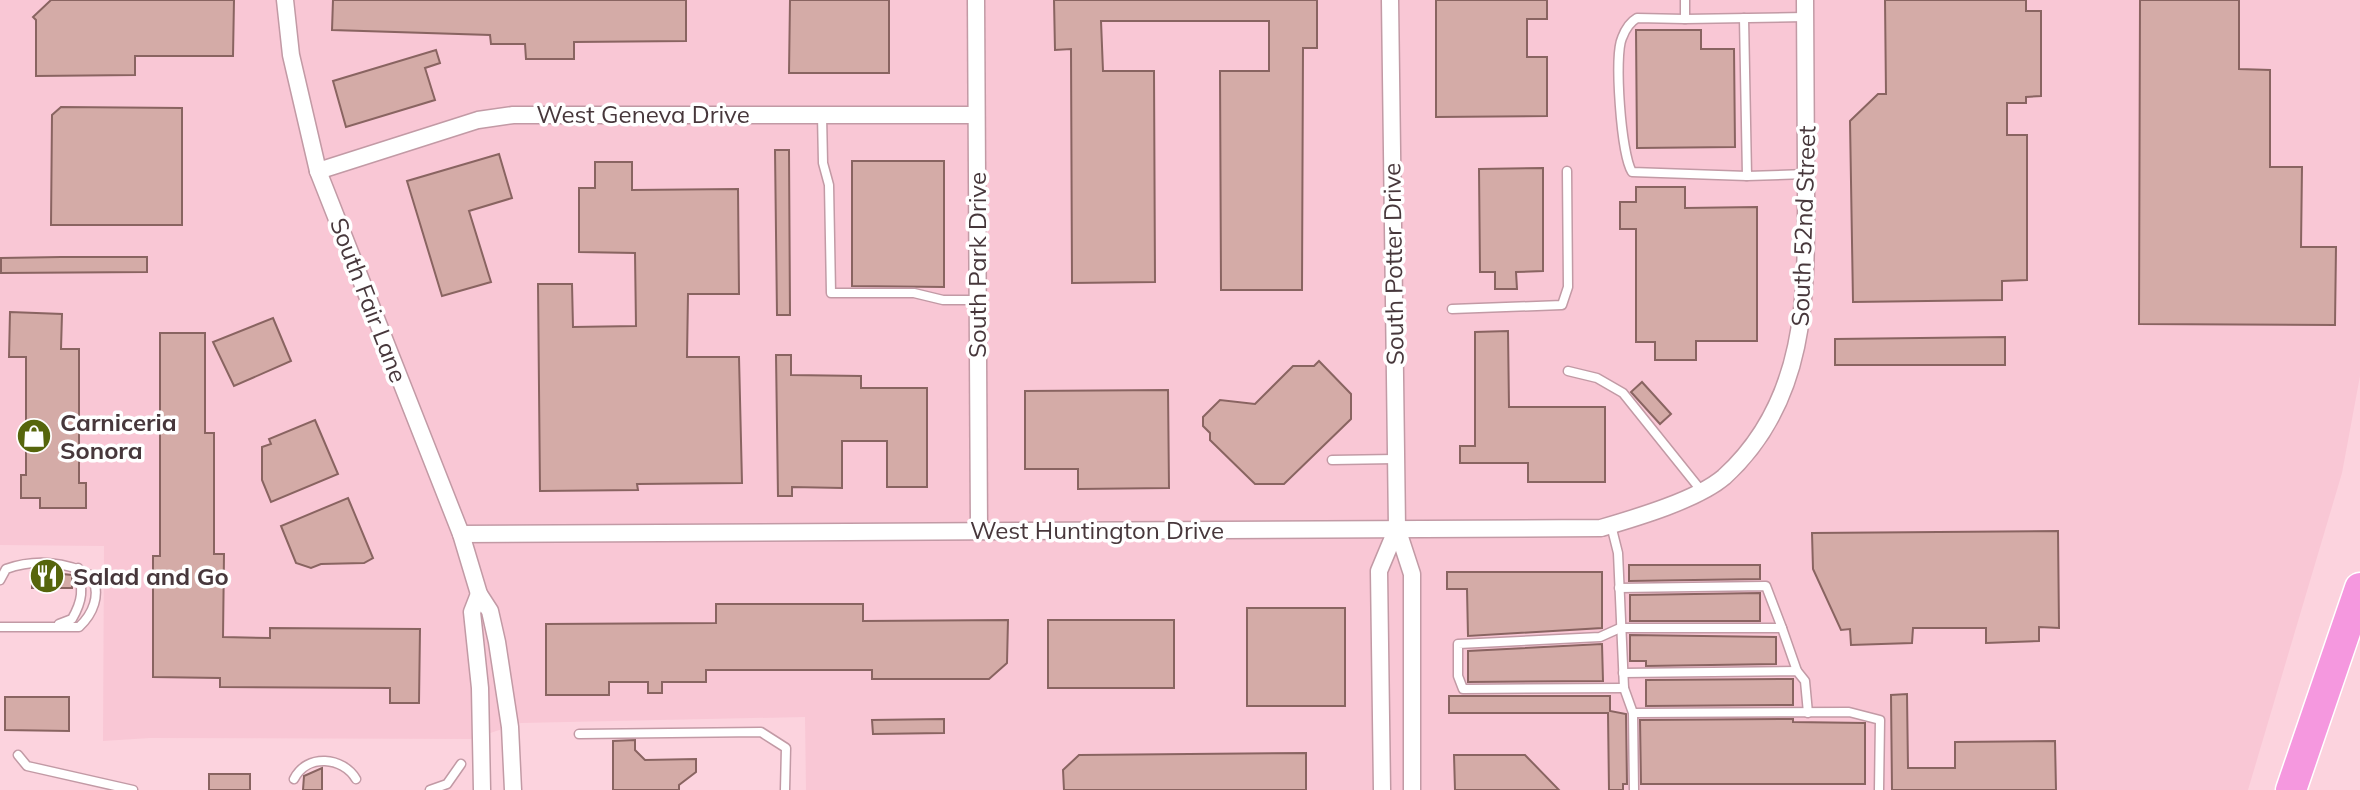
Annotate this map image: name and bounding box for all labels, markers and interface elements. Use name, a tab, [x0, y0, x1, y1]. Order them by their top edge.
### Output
street label: West Geneva Drive	[536, 99, 750, 129]
street label: South 52nd Street	[1784, 125, 1822, 327]
street label: South Potter Drive	[1376, 163, 1410, 365]
street label: South Park Drive	[962, 172, 992, 358]
street label: South Fair Lane	[324, 213, 414, 387]
place label: Carniceria Sonora	[60, 407, 177, 465]
shop icon: Carniceria Sonora	[15, 417, 53, 455]
street label: West Huntington Drive	[970, 515, 1224, 545]
restaurant icon: Salad and Go	[28, 557, 66, 595]
place label: Salad and Go	[73, 561, 229, 591]

